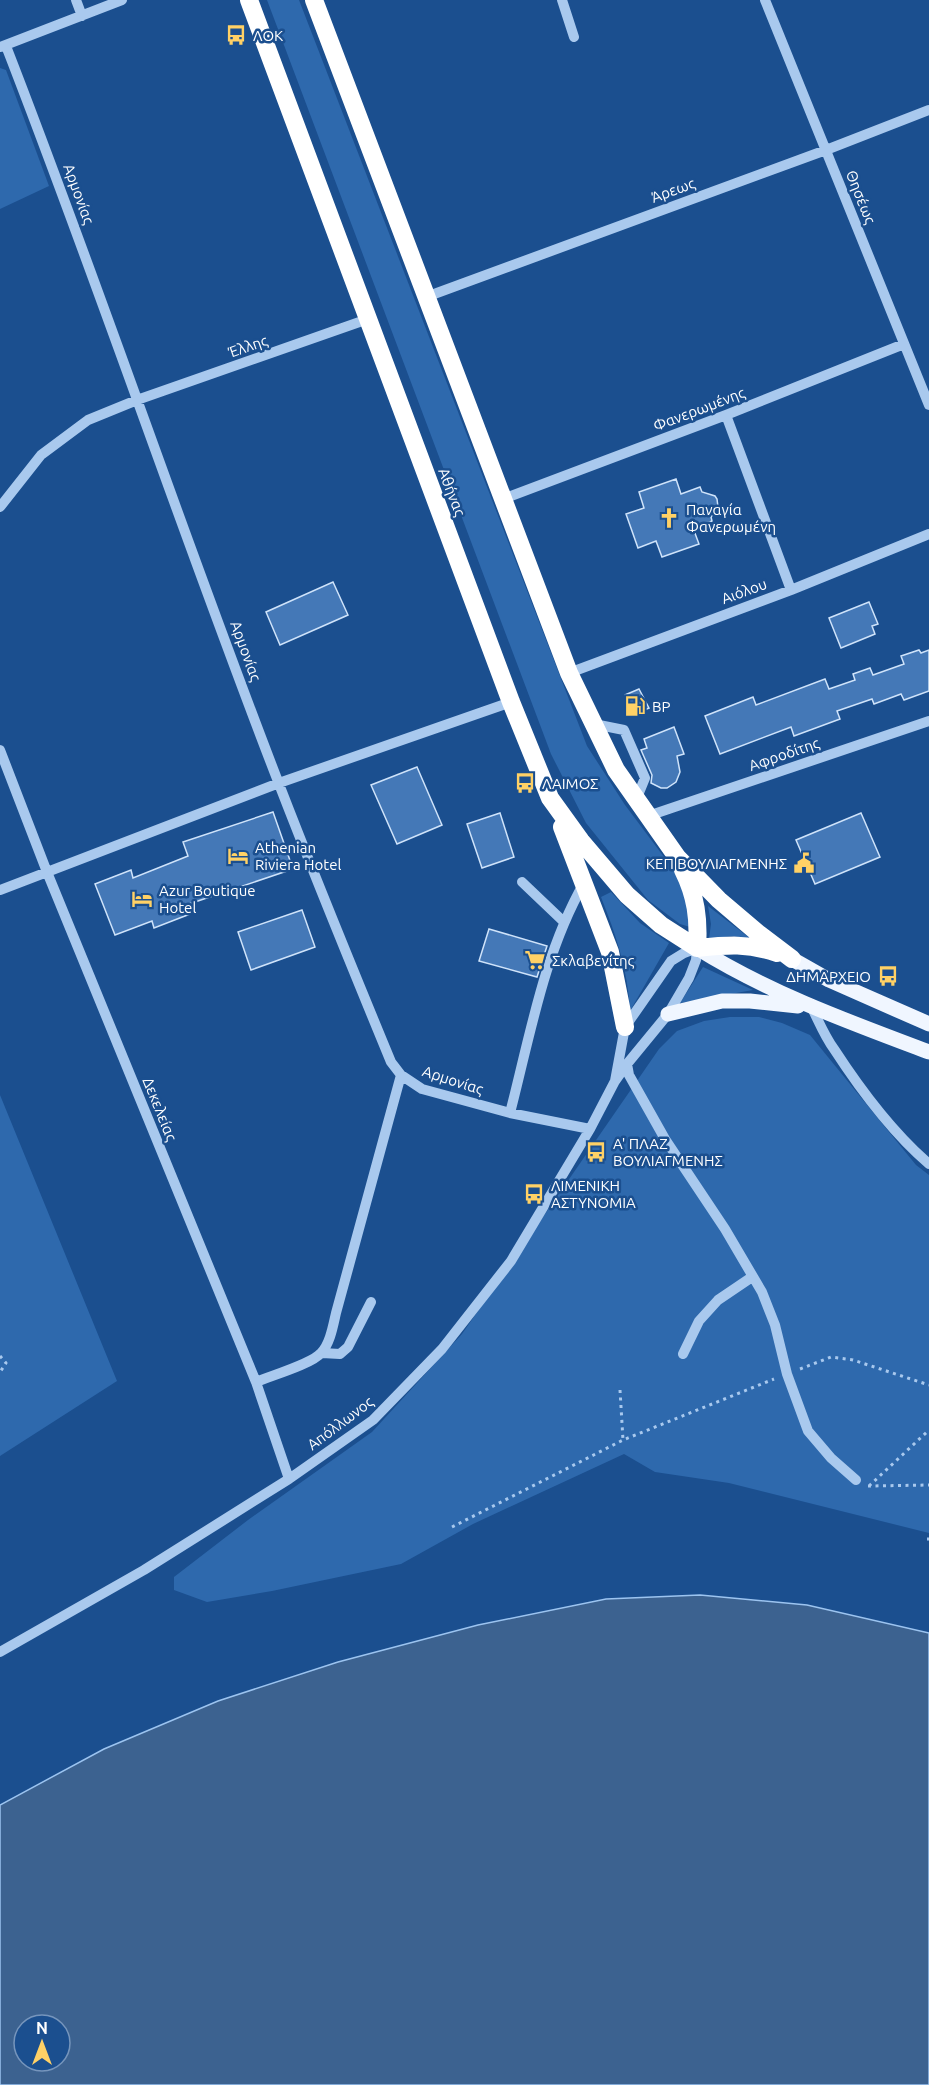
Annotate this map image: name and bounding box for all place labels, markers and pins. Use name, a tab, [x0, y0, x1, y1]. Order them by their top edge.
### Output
bus stop icon: ΛΟΚ	[224, 23, 248, 47]
place label: ΛΟΚ	[253, 27, 283, 44]
place label: Παναγία Φανερωμένη	[686, 501, 776, 535]
church icon: Παναγία Φανερωμένη	[657, 506, 681, 530]
fuel station icon: BP	[623, 694, 647, 718]
place label: BP	[652, 698, 671, 715]
bus stop icon: ΛΑΙΜΟΣ	[513, 771, 537, 795]
place label: ΛΑΙΜΟΣ	[542, 775, 598, 792]
place label: Athenian Riviera Hotel	[255, 839, 341, 873]
hotel icon: Athenian Riviera Hotel	[226, 844, 250, 868]
public building icon: ΚΕΠ ΒΟΥΛΙΑΓΜΕΝΗΣ	[792, 851, 816, 875]
place label: ΚΕΠ ΒΟΥΛΙΑΓΜΕΝΗΣ	[646, 855, 787, 872]
place label: Azur Boutique Hotel	[159, 882, 256, 916]
hotel icon: Azur Boutique Hotel	[130, 887, 154, 911]
supermarket icon: Σκλαβενίτης	[523, 948, 547, 972]
place label: Σκλαβενίτης	[552, 952, 635, 969]
bus stop icon: ΔΗΜΑΡΧΕΙΟ	[876, 964, 900, 988]
place label: ΔΗΜΑΡΧΕΙΟ	[786, 968, 871, 985]
place label: Α' ΠΛΑΖ ΒΟΥΛΙΑΓΜΕΝΗΣ	[613, 1135, 723, 1169]
bus stop icon: Α' ΠΛΑΖ ΒΟΥΛΙΑΓΜΕΝΗΣ	[584, 1140, 608, 1164]
place label: ΛΙΜΕΝΙΚΗ ΑΣΤΥΝΟΜΙΑ	[551, 1177, 636, 1211]
bus stop icon: ΛΙΜΕΝΙΚΗ ΑΣΤΥΝΟΜΙΑ	[522, 1182, 546, 1206]

